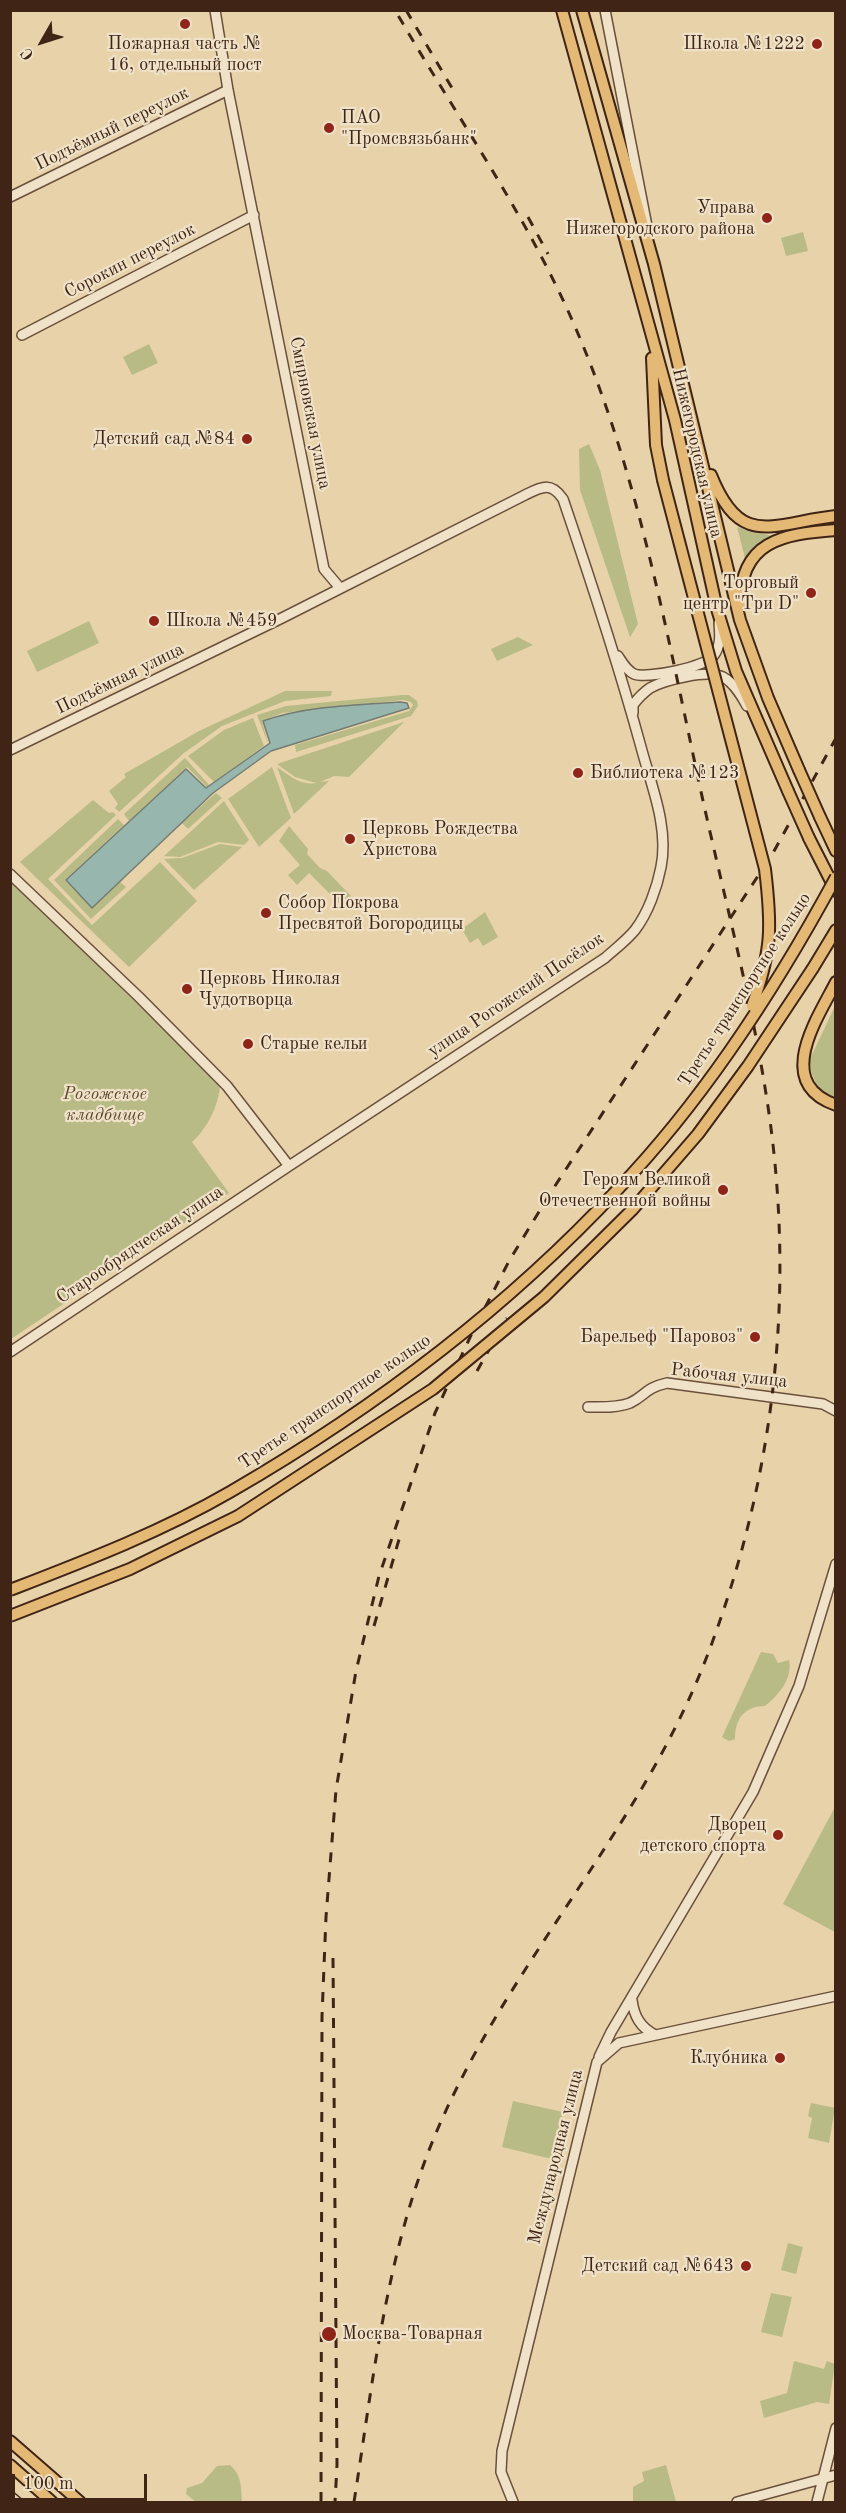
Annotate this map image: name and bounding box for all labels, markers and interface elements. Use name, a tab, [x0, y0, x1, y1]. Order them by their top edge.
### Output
north arrow	[12, 12, 72, 72]
marker: Пожарная часть № 16, отдельный пост	[178, 17, 192, 31]
place label: Пожарная часть № 16, отдельный пост	[108, 33, 262, 76]
place label: Школа №1222	[683, 33, 805, 55]
marker: Школа №1222	[810, 37, 824, 51]
text: С	[18, 44, 38, 62]
street label: Подъёмный переулок	[32, 82, 192, 176]
place label: ПАО "Промсвязьбанк"	[341, 107, 477, 150]
marker: ПАО "Промсвязьбанк"	[322, 121, 336, 135]
place label: Управа Нижегородского района	[565, 197, 755, 240]
marker: Управа Нижегородского района	[760, 211, 774, 225]
street label: Сорокин переулок	[61, 219, 199, 303]
street label: Смирновская улица	[285, 335, 335, 491]
street label: Нижегородская улица	[667, 366, 727, 540]
place label: Детский сад №84	[93, 428, 235, 450]
marker: Детский сад №84	[240, 432, 254, 446]
place label: Торговый центр "Три D"	[683, 572, 799, 614]
marker: Торговый центр "Три D"	[804, 586, 818, 600]
place label: Школа №459	[166, 610, 277, 632]
marker: Школа №459	[147, 614, 161, 628]
street label: Подъёмная улица	[52, 639, 188, 719]
place label: Библиотека №123	[590, 762, 739, 784]
marker: Библиотека №123	[571, 766, 585, 780]
place label: Церковь Рождества Христова	[362, 818, 518, 860]
marker: Церковь Рождества Христова	[343, 832, 357, 846]
street label: Третье транспортное кольцо	[674, 889, 816, 1091]
place label: Собор Покрова Пресвятой Богородицы	[278, 892, 463, 934]
marker: Собор Покрова Пресвятой Богородицы	[259, 906, 273, 920]
street label: улица Рогожский Посёлок	[424, 928, 608, 1062]
place label: Церковь Николая Чудотворца	[199, 968, 340, 1010]
marker: Церковь Николая Чудотворца	[180, 982, 194, 996]
place label: Старые кельи	[260, 1033, 367, 1055]
marker: Старые кельи	[241, 1037, 255, 1051]
park label: Рогожское кладбище	[63, 1083, 147, 1126]
place label: Героям Великой Отечественной войны	[539, 1169, 711, 1212]
street label: Старообрядческая улица	[52, 1181, 228, 1309]
marker: Героям Великой Отечественной войны	[716, 1183, 730, 1197]
place label: Барельеф "Паровоз"	[580, 1326, 743, 1348]
street label: Третье транспортное кольцо	[235, 1330, 435, 1474]
marker: Барельеф "Паровоз"	[748, 1330, 762, 1344]
street label: Рабочая улица	[670, 1359, 788, 1393]
place label: Дворец детского спорта	[640, 1814, 766, 1856]
marker: Дворец детского спорта	[771, 1828, 785, 1842]
place label: Клубника	[690, 2047, 768, 2069]
marker: Клубника	[773, 2051, 787, 2065]
street label: Международная улица	[524, 2067, 588, 2247]
place label: Детский сад №643	[581, 2255, 734, 2277]
marker: Детский сад №643	[739, 2259, 753, 2273]
place label: Москва-Товарная	[342, 2323, 483, 2345]
marker: Москва-Товарная	[320, 2325, 338, 2343]
scale bar	[15, 2462, 150, 2500]
text: 100 m	[23, 2475, 74, 2493]

